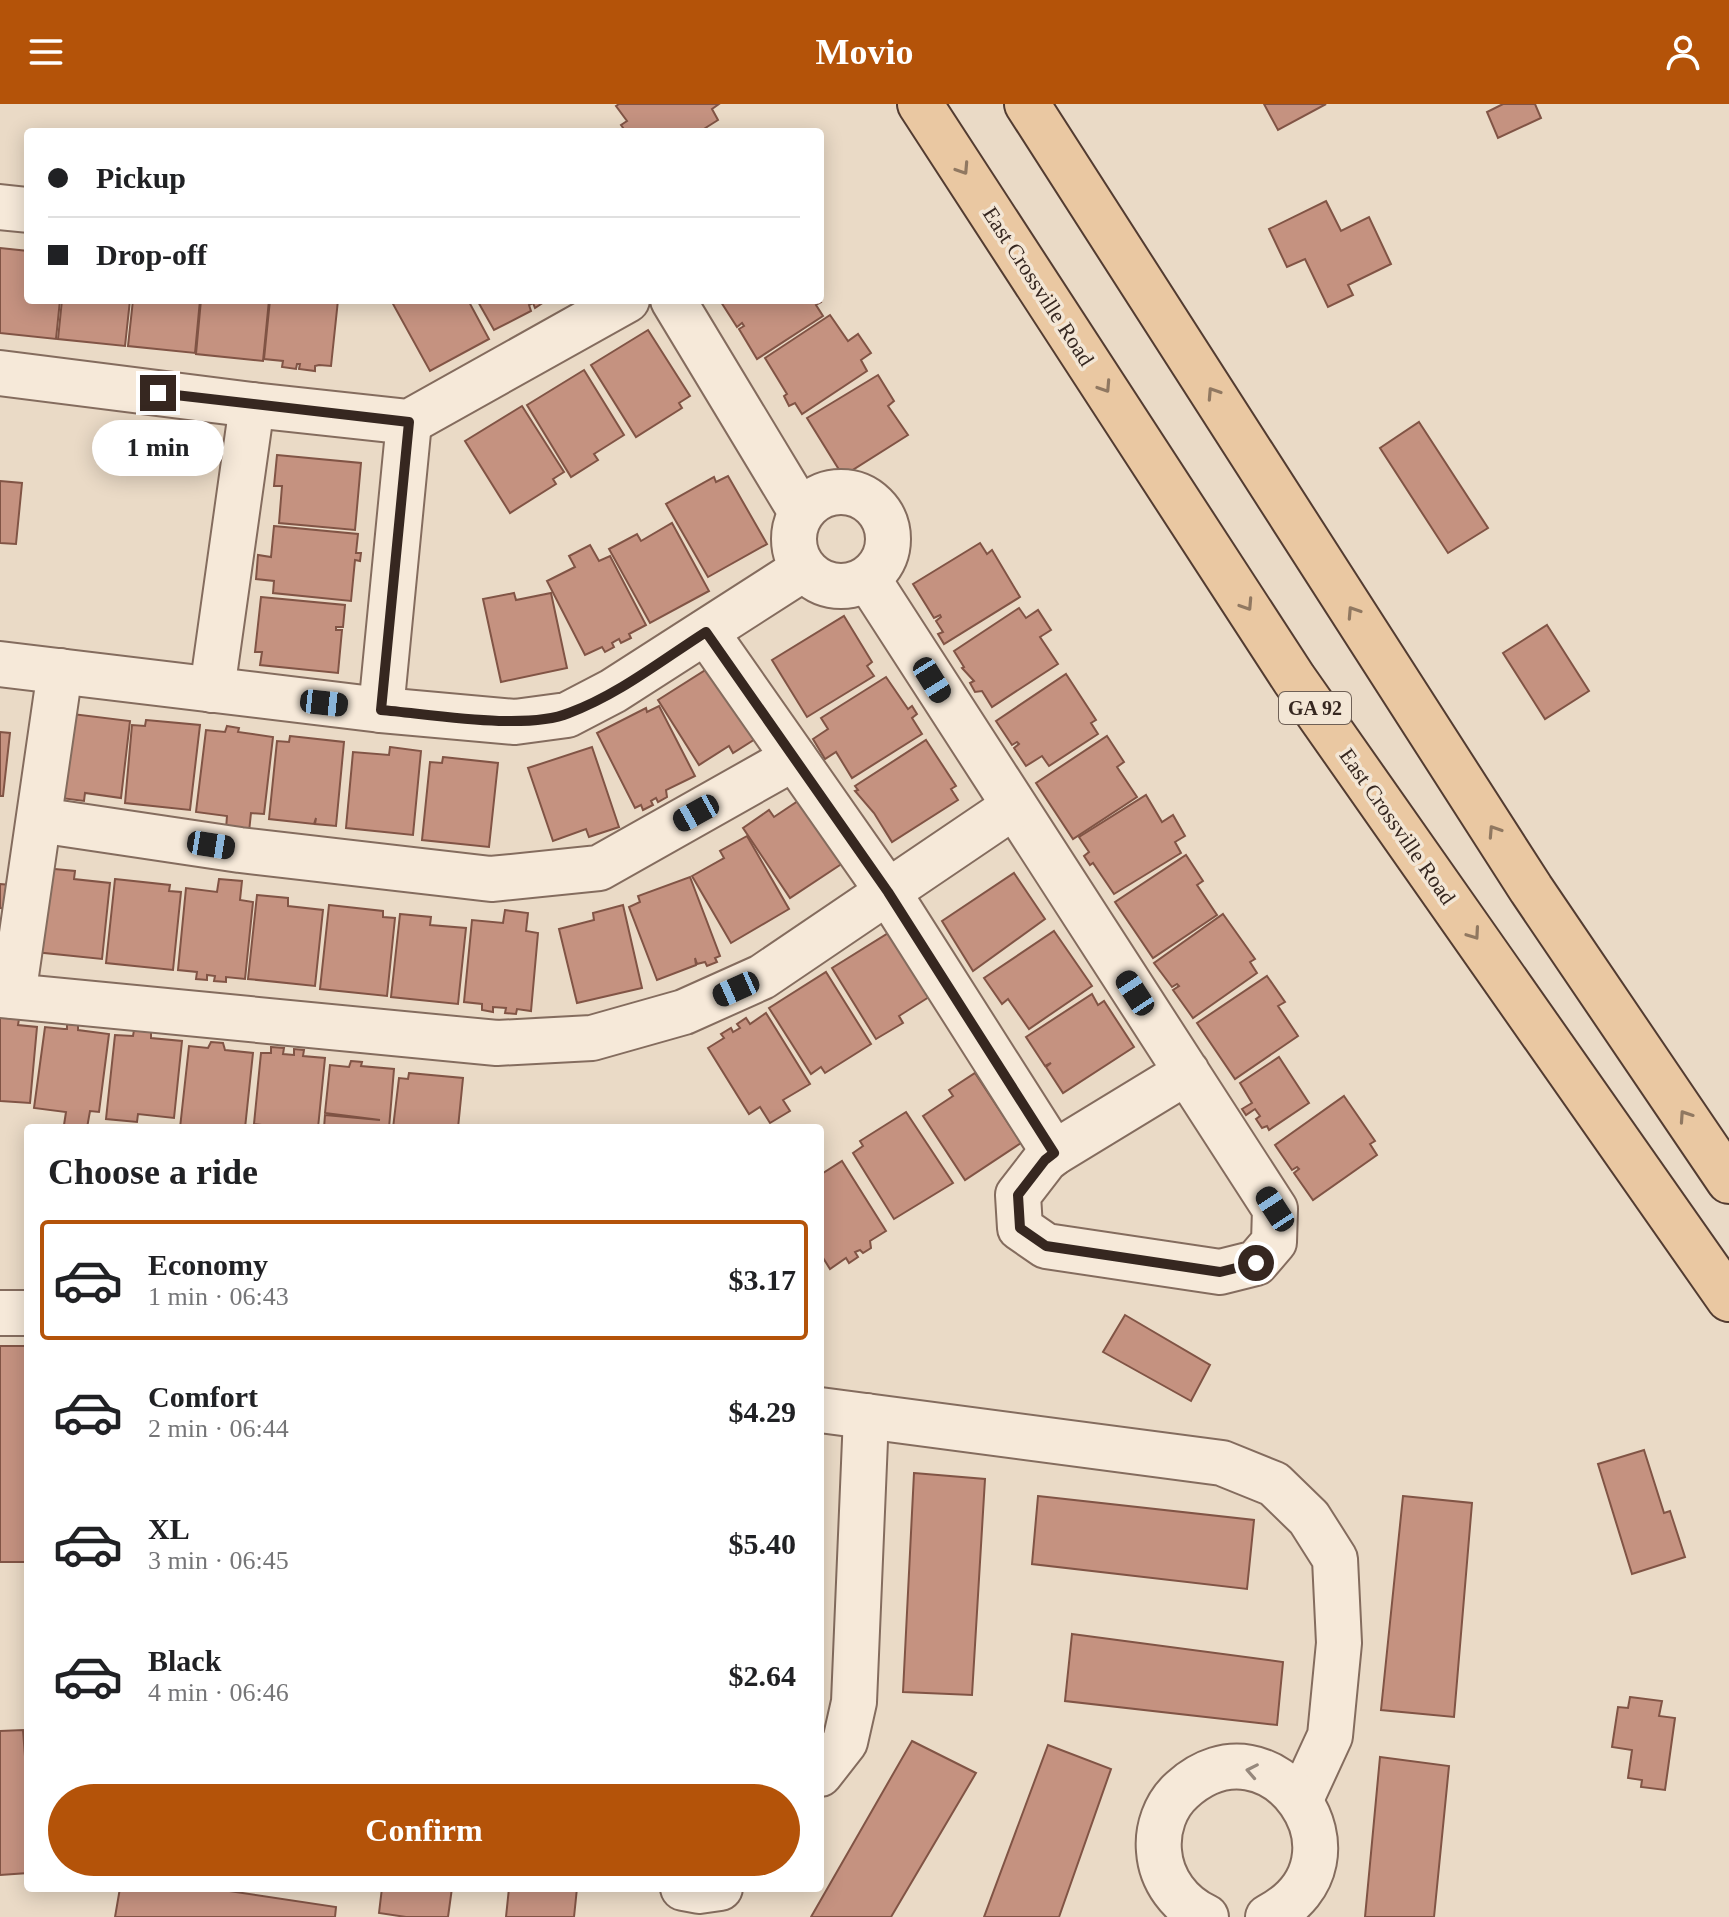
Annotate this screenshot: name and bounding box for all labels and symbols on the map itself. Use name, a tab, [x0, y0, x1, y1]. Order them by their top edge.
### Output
one-way arrow	[953, 161, 968, 175]
street label: East Crossville Road	[978, 202, 1099, 370]
route end	[140, 375, 176, 411]
one-way arrow	[1095, 379, 1110, 393]
one-way arrow	[1207, 387, 1222, 402]
callout: 1 min	[92, 421, 224, 477]
one-way arrow	[1237, 596, 1252, 611]
one-way arrow	[1348, 606, 1363, 621]
car	[909, 653, 955, 707]
car	[299, 689, 349, 717]
road number: GA 92	[1279, 692, 1351, 724]
street label: East Crossville Road	[1334, 744, 1461, 909]
car	[669, 791, 723, 835]
one-way arrow	[1488, 825, 1503, 839]
car	[185, 829, 237, 861]
one-way arrow	[1464, 926, 1479, 940]
car	[1112, 966, 1158, 1020]
car	[709, 968, 763, 1010]
one-way arrow	[1680, 1111, 1695, 1125]
car	[1252, 1182, 1298, 1236]
route start	[1238, 1245, 1274, 1281]
one-way arrow	[1245, 1763, 1259, 1780]

